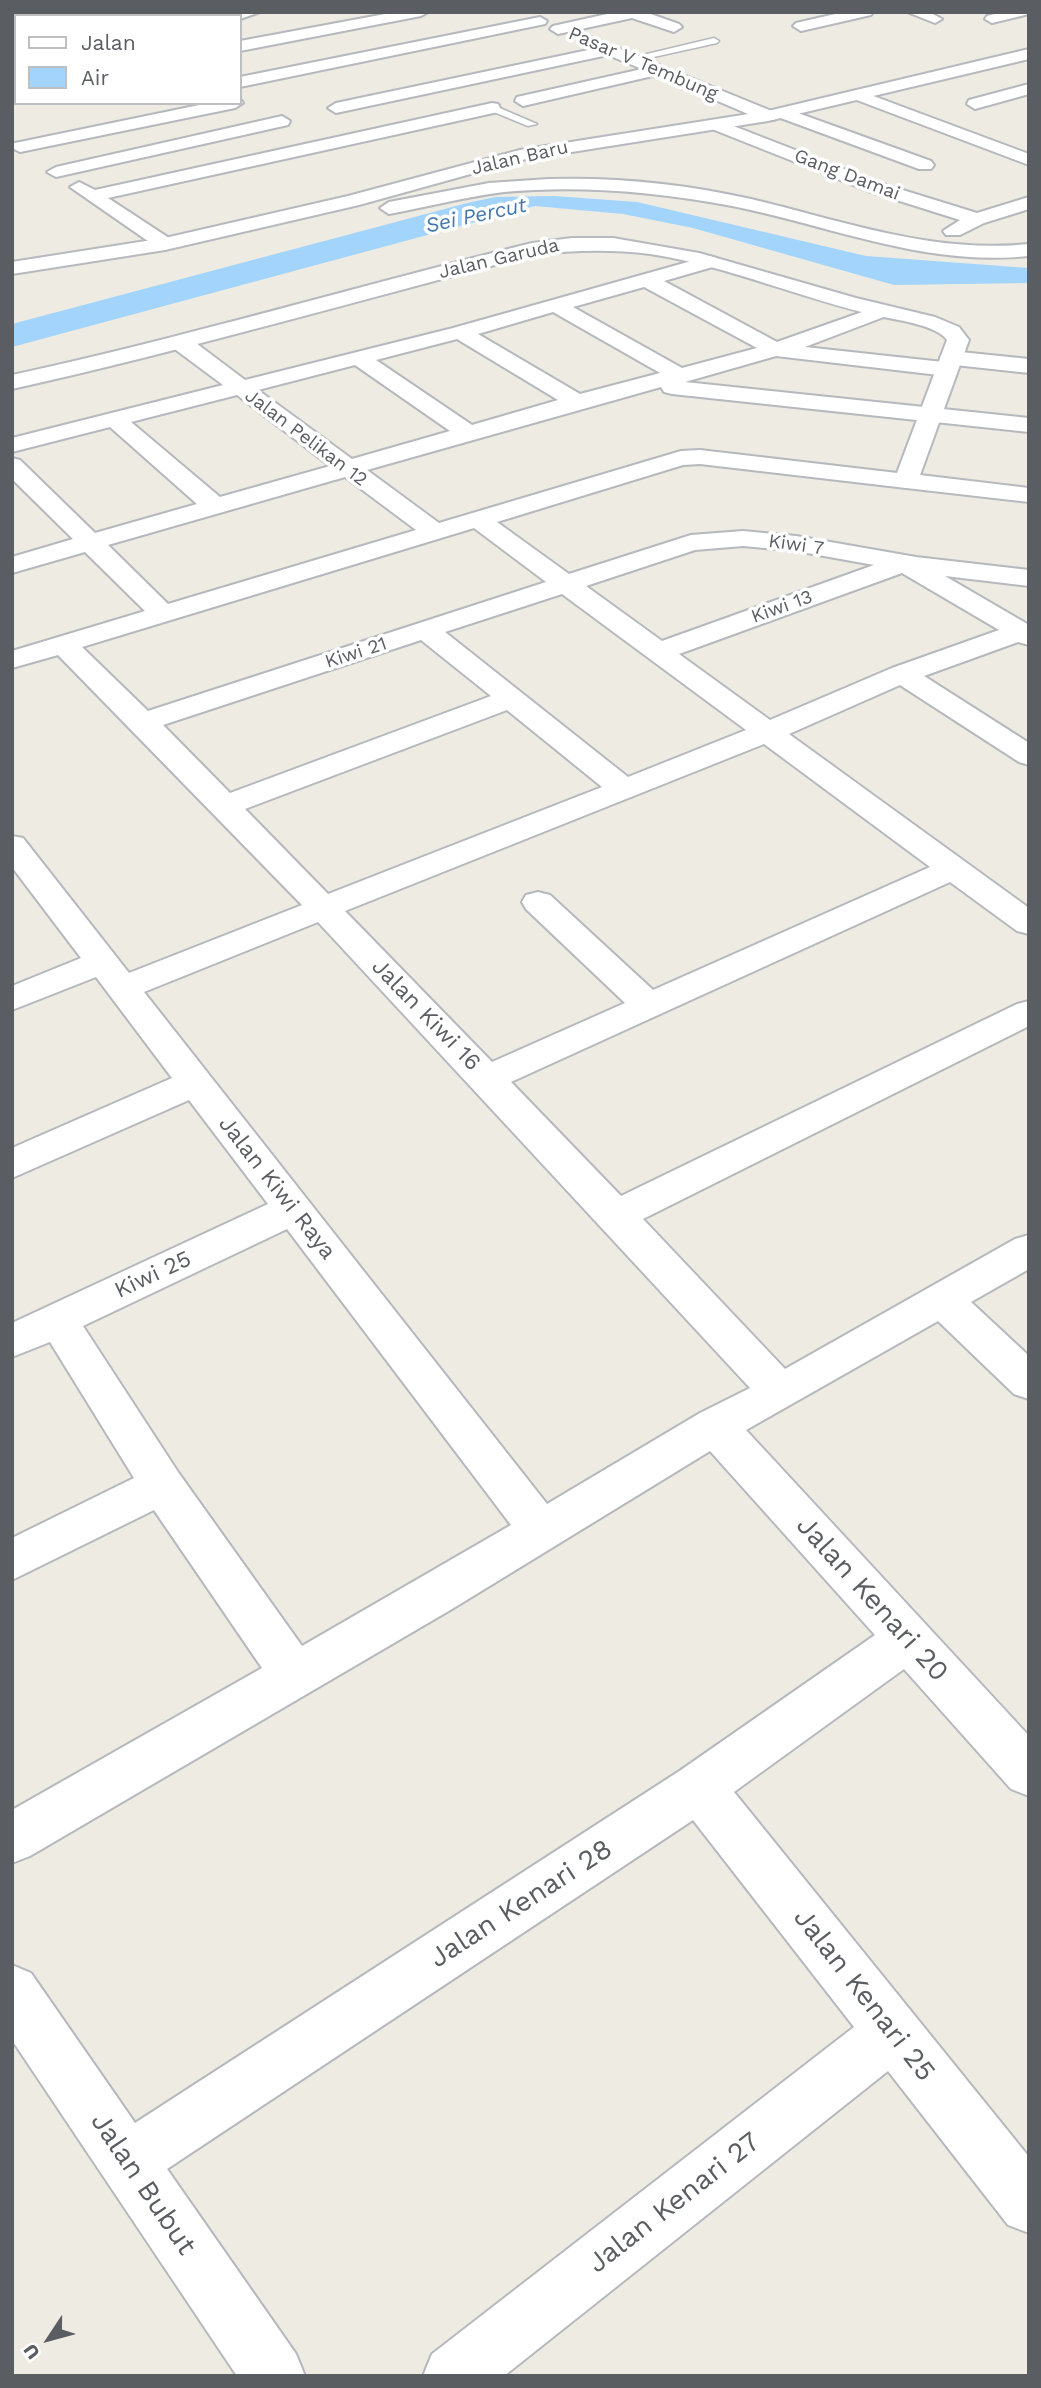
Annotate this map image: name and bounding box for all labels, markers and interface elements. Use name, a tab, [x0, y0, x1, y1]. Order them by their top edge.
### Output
legend	[14, 14, 242, 105]
street label: Pasar V Tembung	[565, 22, 721, 106]
text: Jalan	[81, 30, 136, 55]
text: Air	[81, 65, 109, 90]
street label: Jalan Baru	[469, 136, 571, 180]
street label: Gang Damai	[791, 144, 903, 206]
water label: Sei Percut	[423, 193, 529, 239]
street label: Jalan Garuda	[437, 234, 561, 284]
street label: Jalan Pelikan 12	[240, 385, 372, 491]
street label: Kiwi 7	[767, 530, 825, 560]
street label: Kiwi 13	[748, 585, 816, 629]
street label: Kiwi 21	[322, 632, 390, 674]
street label: Jalan Kiwi 16	[366, 953, 486, 1077]
street label: Jalan Kiwi Raya	[212, 1111, 342, 1265]
street label: Kiwi 25	[110, 1245, 196, 1305]
street label: Jalan Kenari 20	[789, 1509, 955, 1689]
street label: Jalan Kenari 28	[423, 1832, 619, 1976]
street label: Jalan Kenari 25	[786, 1902, 942, 2088]
street label: Jalan Bubut	[83, 2106, 203, 2262]
street label: Jalan Kenari 27	[581, 2125, 767, 2281]
north arrow	[14, 2304, 84, 2374]
text: U	[18, 2339, 45, 2364]

